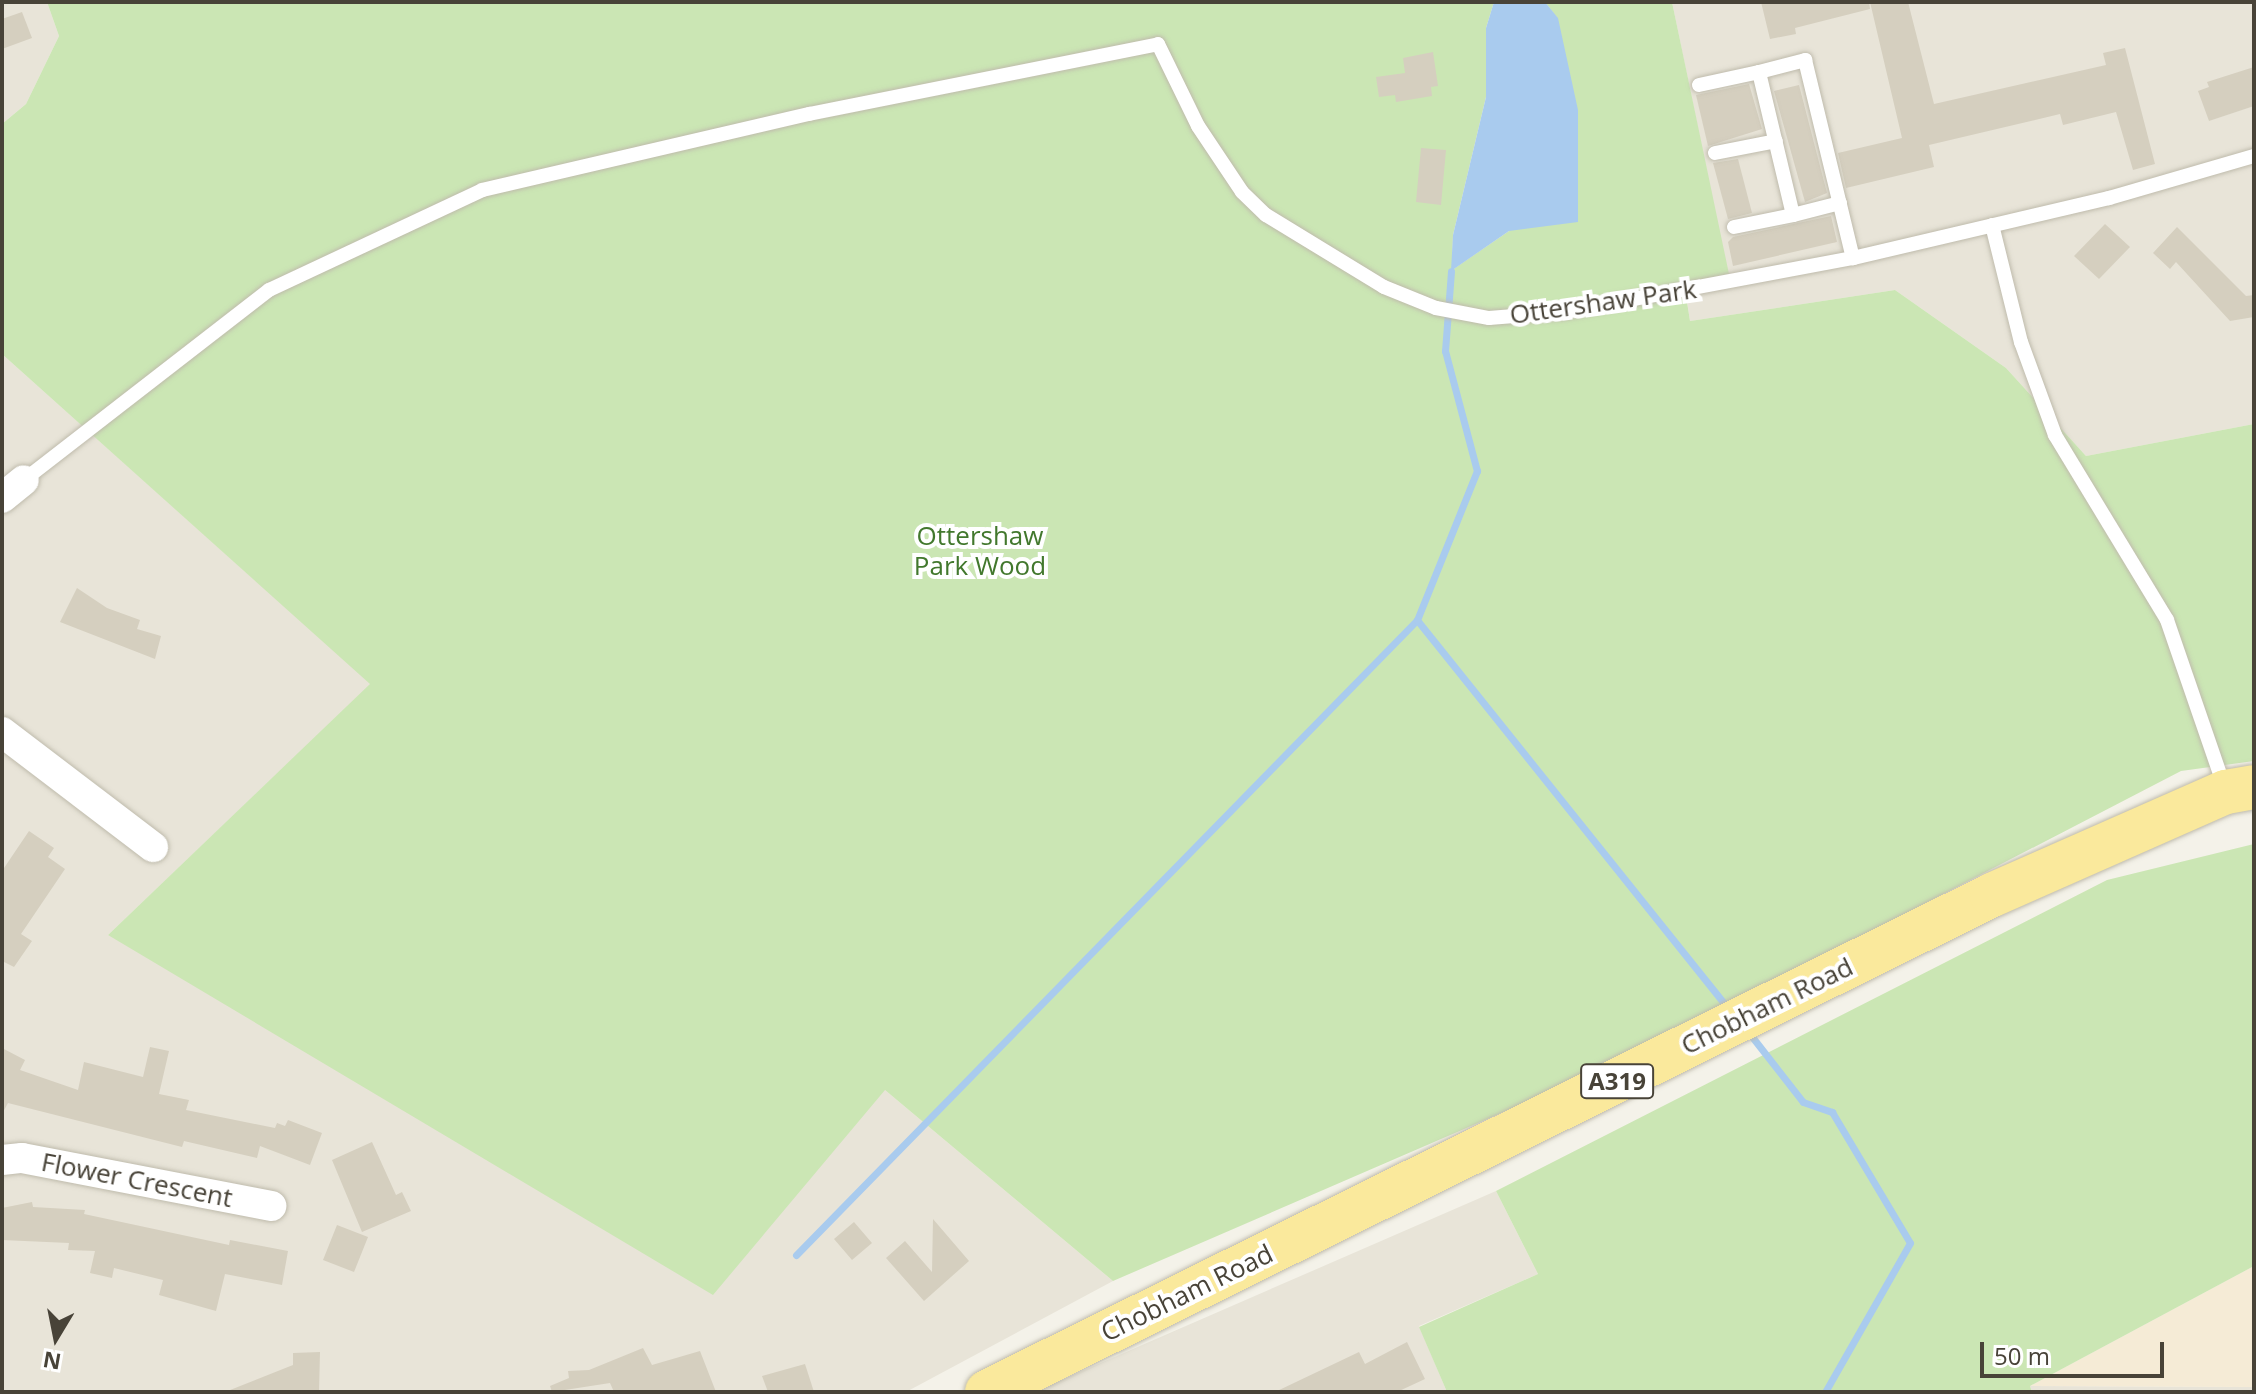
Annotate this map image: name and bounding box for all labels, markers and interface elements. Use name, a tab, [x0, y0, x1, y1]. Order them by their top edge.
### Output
street label: Ottershaw Park	[1508, 273, 1698, 331]
park label: Ottershaw Park Wood	[914, 520, 1046, 582]
street label: Chobham Road	[1676, 951, 1858, 1061]
road number: A319	[1579, 1061, 1655, 1101]
street label: Flower Crescent	[39, 1146, 235, 1214]
street label: Chobham Road	[1096, 1238, 1278, 1348]
north arrow	[16, 1298, 96, 1378]
scale bar	[1984, 1326, 2168, 1376]
text: 50 m	[1994, 1339, 2050, 1372]
text: N	[40, 1345, 63, 1378]

